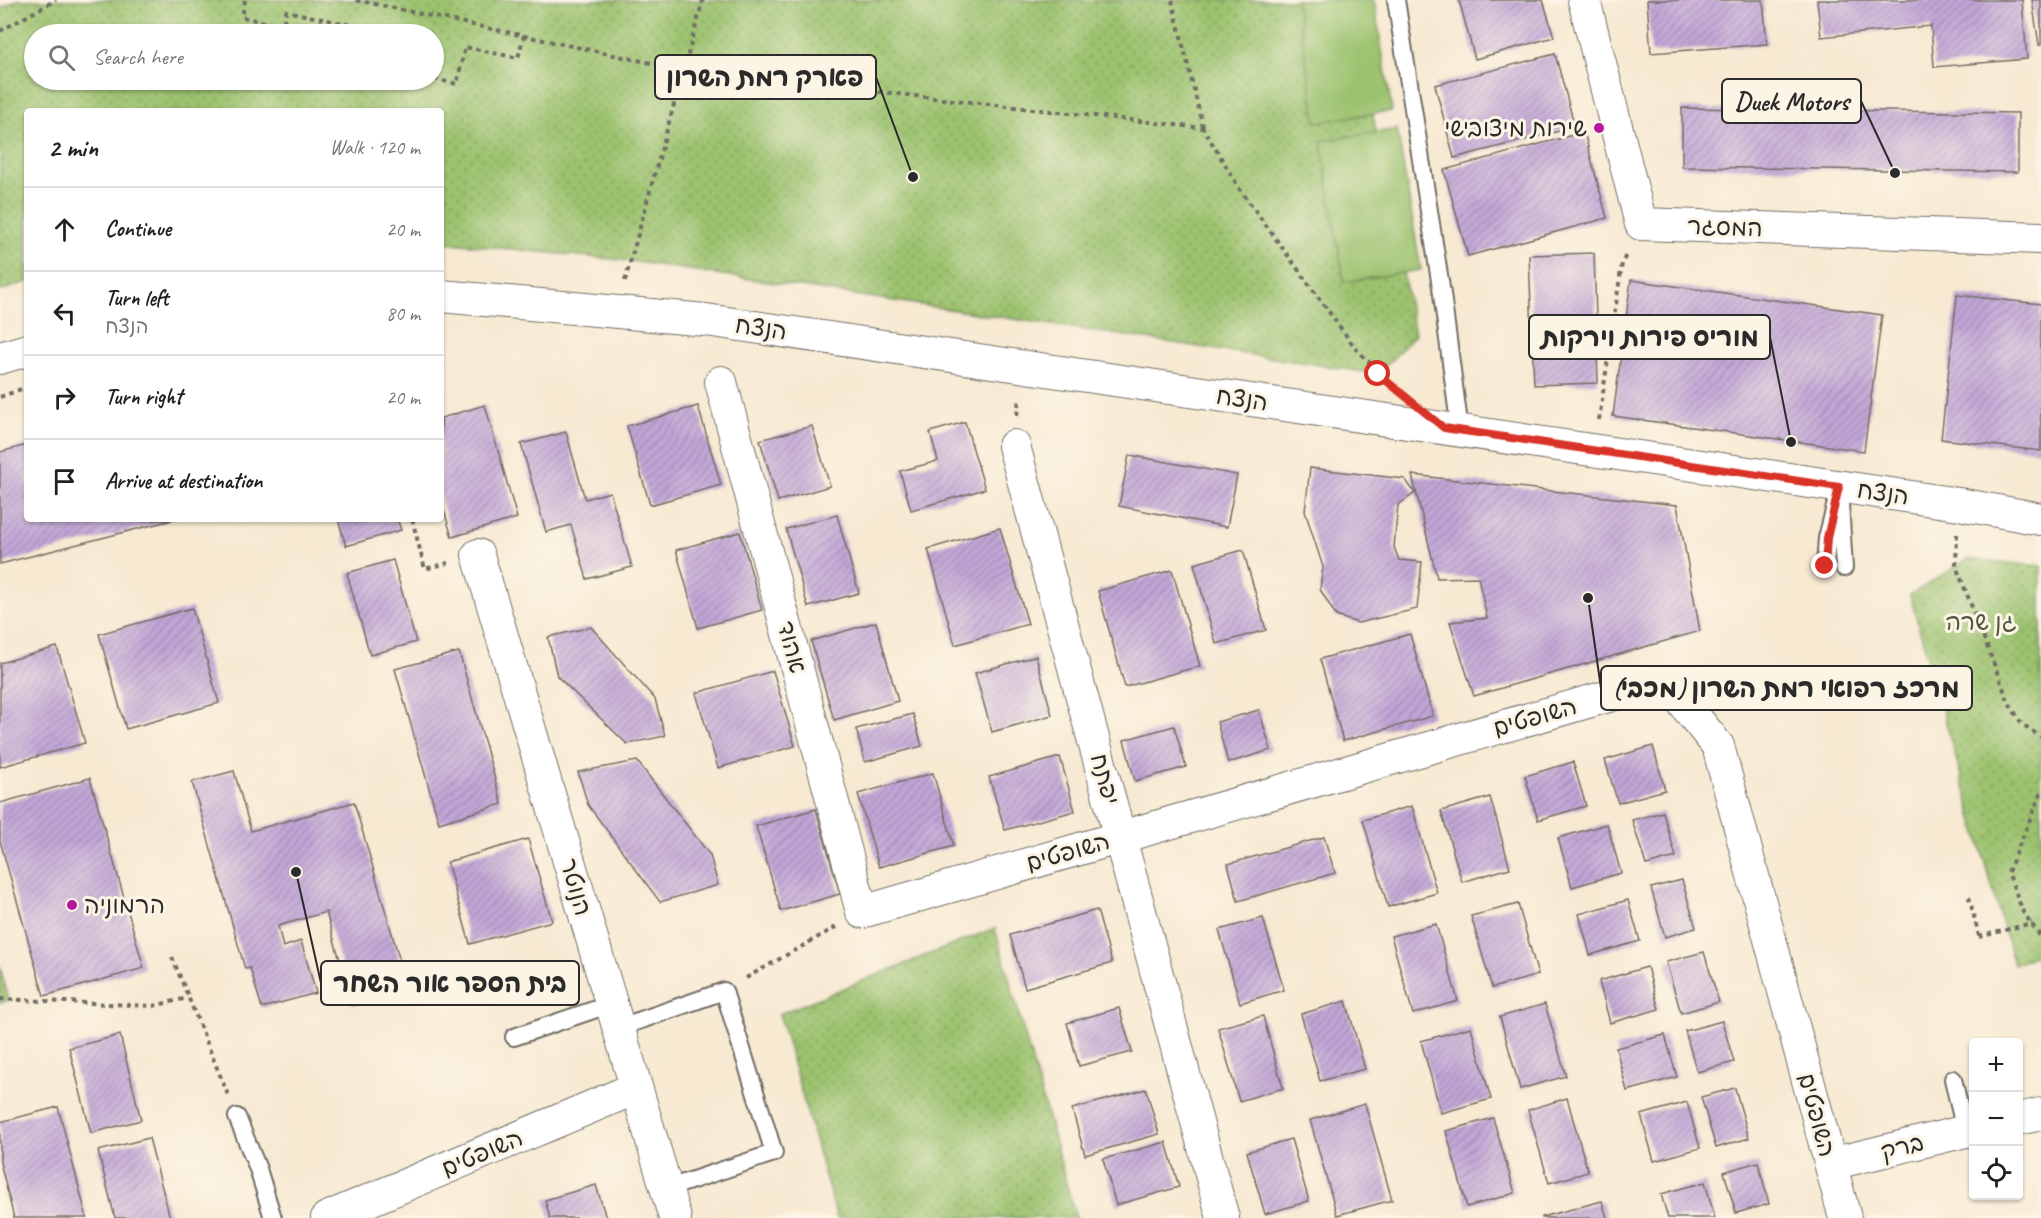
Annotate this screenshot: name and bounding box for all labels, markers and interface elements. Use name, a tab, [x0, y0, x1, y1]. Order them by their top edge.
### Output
search box	[24, 24, 444, 90]
icon: search	[45, 41, 78, 74]
text: Search here	[93, 43, 183, 71]
callout: פארק רמת השרון	[655, 55, 876, 99]
text: פארק רמת השרון	[666, 61, 864, 94]
callout: Duek Motors	[1722, 79, 1861, 123]
text: Duek Motors	[1735, 85, 1852, 118]
place label: שירות מיצובישי	[1444, 113, 1587, 143]
marker: שירות מיצובישי	[1592, 121, 1606, 135]
text: 2 min	[48, 131, 98, 164]
text: Walk · 120 m	[330, 135, 420, 160]
street label: המסגר	[1687, 211, 1763, 243]
icon: ahead	[48, 213, 81, 246]
text: Continue	[105, 215, 171, 243]
text: 20 m	[386, 217, 420, 242]
text: Turn left	[105, 284, 169, 312]
icon: left	[48, 297, 81, 330]
text: 80 m	[386, 301, 420, 326]
street label: הנצח	[733, 310, 789, 346]
text: הנצח	[105, 314, 148, 339]
callout: מוריס פירות וירקות	[1529, 315, 1770, 359]
text: מוריס פירות וירקות	[1539, 321, 1759, 354]
route start	[1364, 360, 1390, 386]
icon: right	[48, 381, 81, 414]
street label: הנצח	[1214, 381, 1270, 417]
text: Turn right	[105, 383, 182, 411]
text: 20 m	[386, 385, 420, 410]
icon: arrive	[48, 465, 81, 498]
text: Arrive at destination	[105, 467, 262, 495]
street label: הנצח	[1855, 475, 1911, 511]
route end	[1811, 552, 1837, 578]
park label: גן שרה	[1946, 607, 2017, 637]
street label: אהוד	[771, 618, 813, 676]
callout: מרכז רפואי רמת השרון (מכבי)	[1601, 666, 1972, 710]
text: מרכז רפואי רמת השרון (מכבי)	[1613, 672, 1959, 705]
street label: השופטים	[1490, 691, 1580, 743]
street label: יפתח	[1084, 750, 1126, 808]
street label: השופטים	[1023, 826, 1113, 878]
street label: הנוטר	[554, 855, 598, 919]
place label: הרמוניה	[84, 890, 165, 920]
marker: הרמוניה	[65, 898, 79, 912]
callout: בית הספר אור השחר	[321, 961, 579, 1005]
text: בית הספר אור השחר	[333, 967, 567, 1000]
map controls	[1969, 1038, 2023, 1200]
button: +	[1969, 1038, 2023, 1092]
street label: השופטים	[1791, 1070, 1843, 1160]
button: −	[1969, 1092, 2023, 1146]
street label: השופטים	[437, 1122, 527, 1184]
street label: ברק	[1877, 1127, 1927, 1167]
button: locate	[1969, 1146, 2023, 1200]

